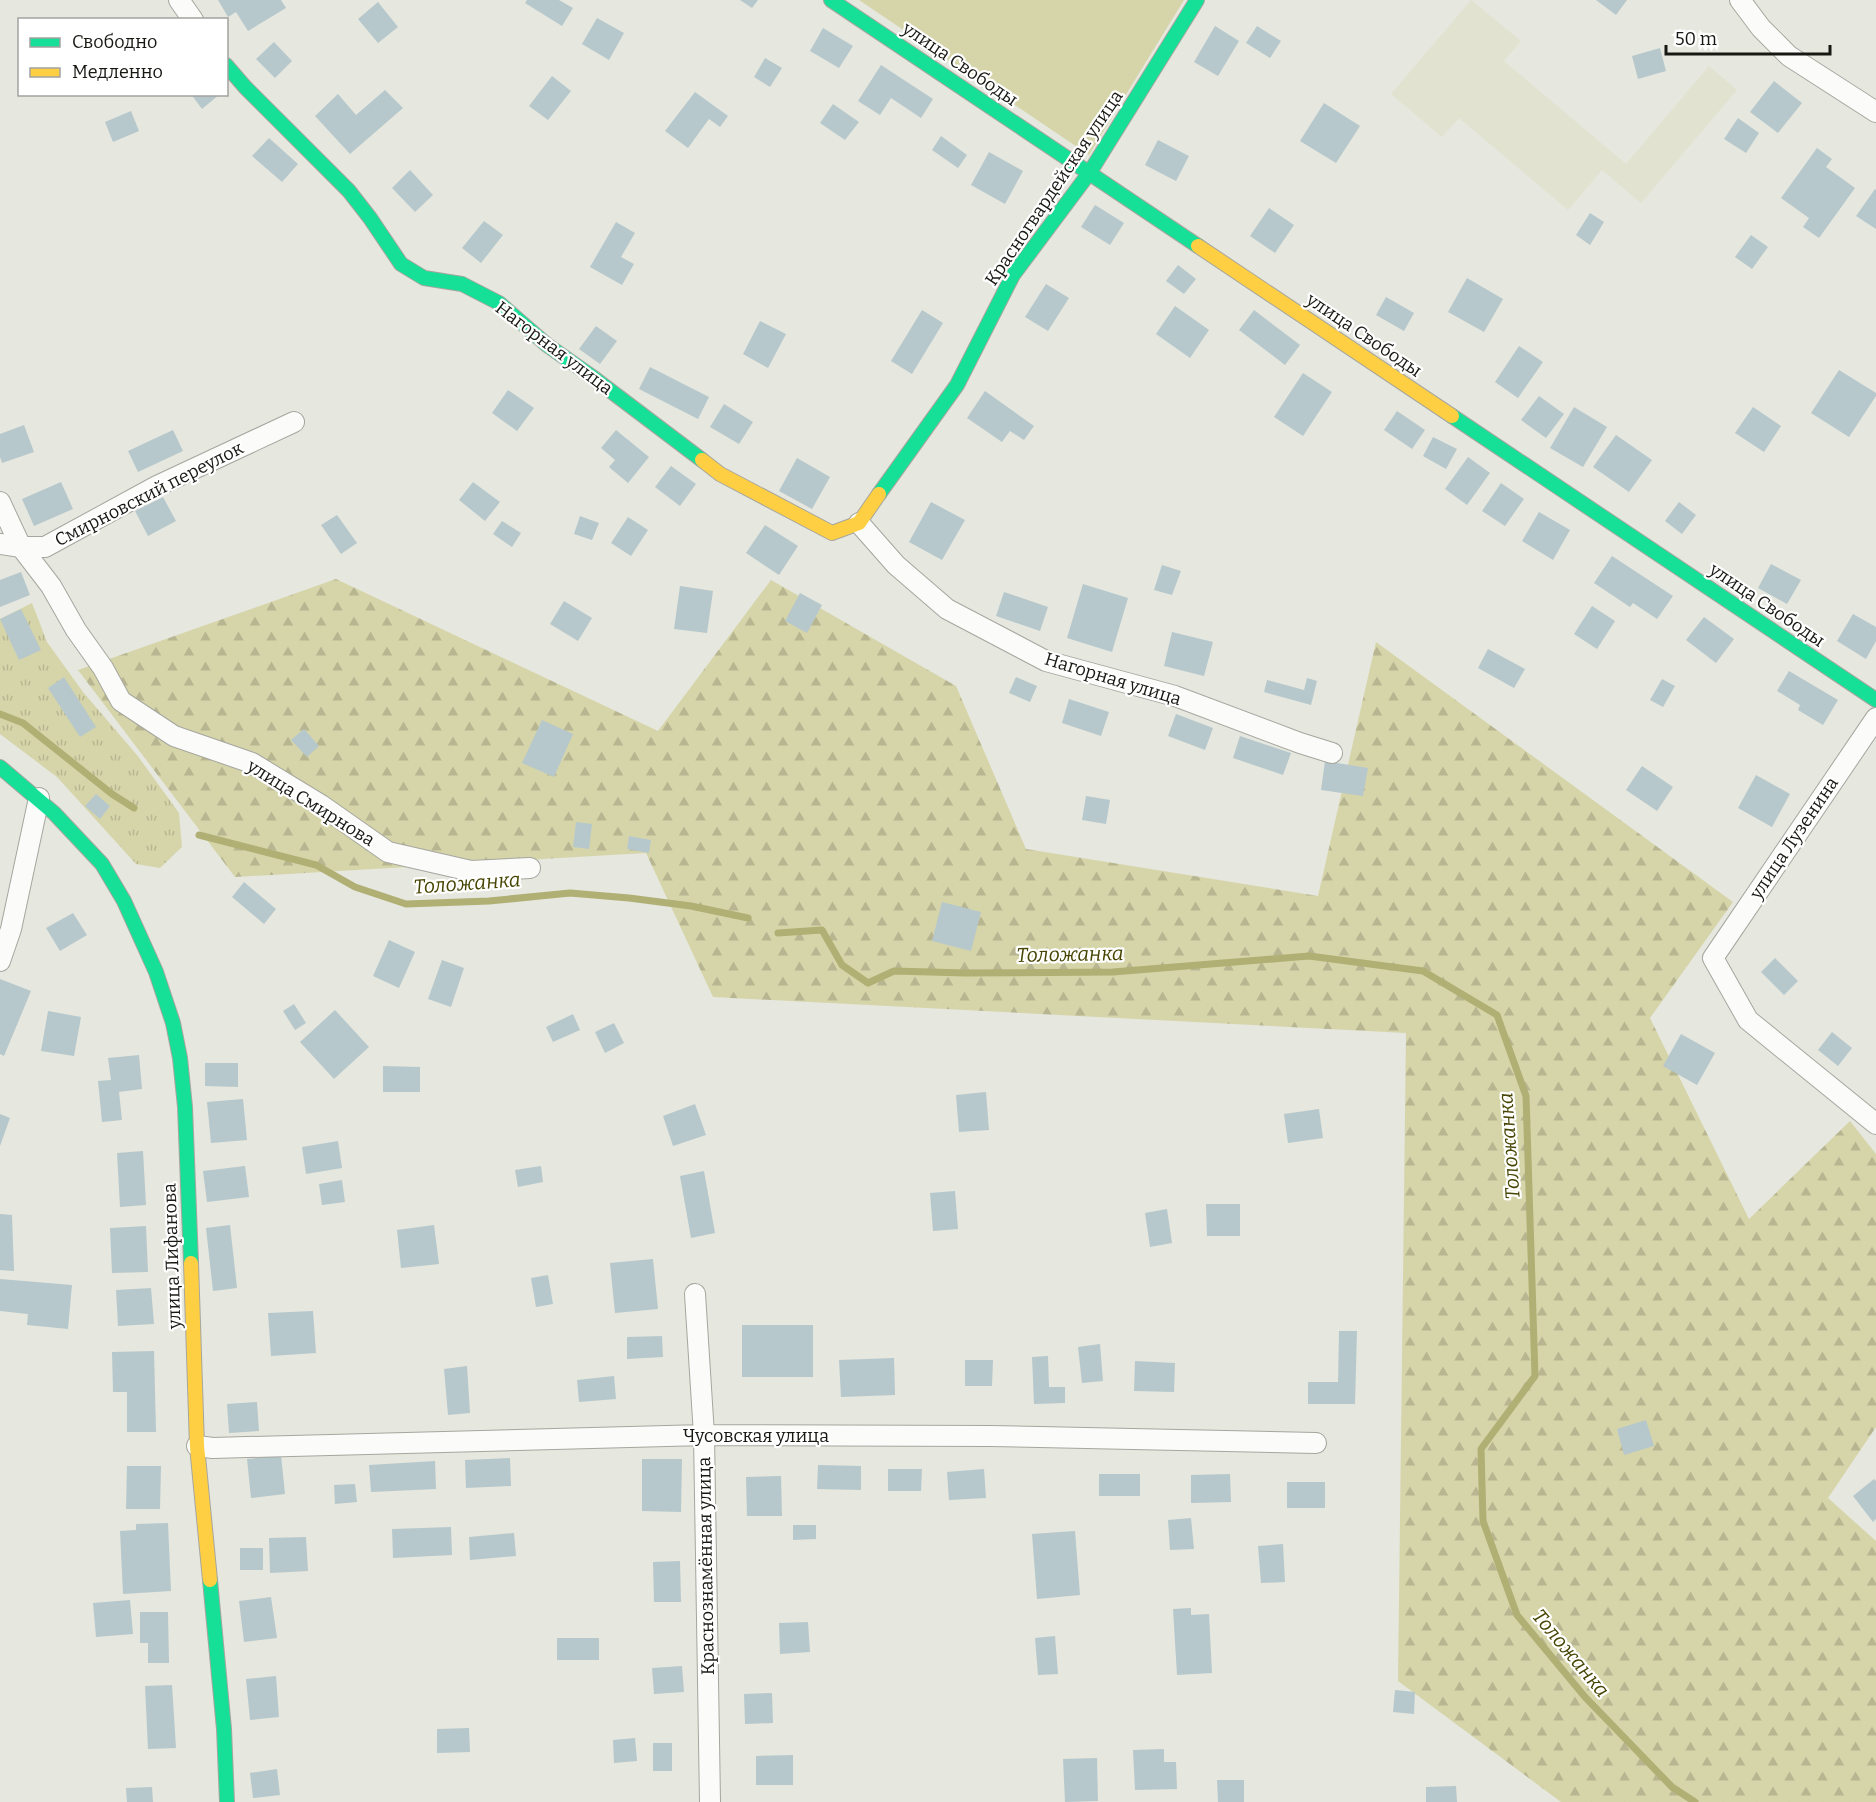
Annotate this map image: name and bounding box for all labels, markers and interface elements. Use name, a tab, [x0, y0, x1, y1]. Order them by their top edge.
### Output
street label: улица Свободы	[897, 17, 1022, 111]
legend	[18, 18, 228, 96]
scale bar	[1666, 18, 1830, 56]
text: 50 m	[1675, 28, 1717, 50]
text: Свободно	[72, 31, 157, 53]
text: Медленно	[72, 61, 163, 83]
street label: Красногвардейская улица	[980, 86, 1128, 290]
street label: улица Свободы	[1301, 288, 1426, 382]
street label: Нагорная улица	[491, 297, 617, 399]
street label: Смирновский переулок	[51, 437, 247, 551]
street label: улица Свободы	[1704, 558, 1829, 652]
street label: Нагорная улица	[1042, 648, 1184, 710]
street label: улица Смирнова	[242, 754, 379, 851]
street label: улица Лузенина	[1744, 773, 1843, 904]
water label: Толожанка	[413, 867, 521, 899]
water label: Толожанка	[1016, 941, 1124, 967]
water label: Толожанка	[1493, 1092, 1525, 1200]
street label: улица Лифанова	[158, 1183, 186, 1330]
street label: Чусовская улица	[683, 1425, 829, 1447]
street label: Краснознамённая улица	[693, 1456, 719, 1675]
water label: Толожанка	[1527, 1604, 1615, 1702]

